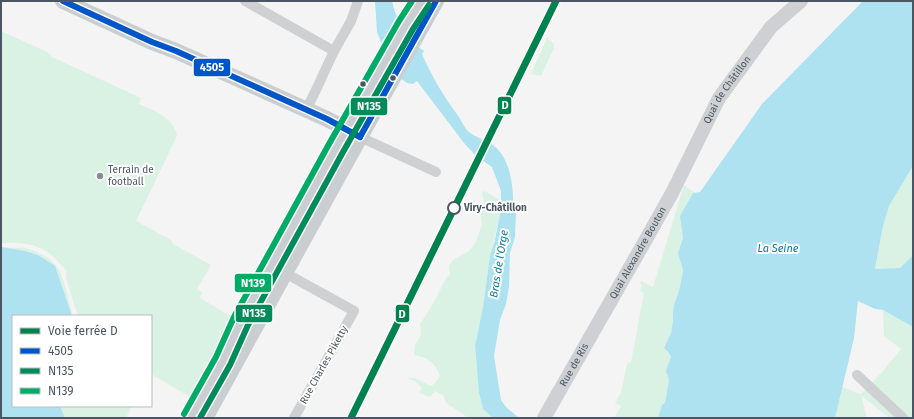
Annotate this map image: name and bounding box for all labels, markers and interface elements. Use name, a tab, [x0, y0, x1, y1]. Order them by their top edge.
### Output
street label: Quai de Châtillon	[701, 54, 754, 126]
line badge: 4505	[193, 58, 231, 77]
text: 4505	[200, 61, 224, 74]
unlabelled marker	[388, 73, 398, 83]
unlabelled marker	[358, 79, 368, 89]
line badge: D	[497, 96, 512, 115]
line badge: N135	[350, 97, 388, 116]
text: D	[501, 99, 509, 112]
text: N135	[357, 100, 381, 113]
place label: Terrain de football	[108, 164, 154, 188]
marker: Terrain de football	[95, 171, 105, 181]
marker: Viry-Châtillon	[447, 201, 461, 215]
place label: Viry-Châtillon	[463, 202, 527, 214]
street label: Quai Alexandre Bouton	[607, 205, 669, 301]
water label: Bras de l'Orge	[487, 229, 511, 299]
water label: La Seine	[758, 242, 799, 255]
line badge: N139	[234, 273, 272, 293]
text: N139	[241, 277, 265, 290]
line badge: N135	[235, 304, 273, 323]
line badge: D	[395, 304, 410, 323]
text: N135	[242, 307, 266, 320]
text: D	[398, 308, 406, 321]
legend	[12, 315, 152, 407]
text: Voie ferrée D	[48, 324, 118, 338]
street label: Rue Charles Piketty	[298, 324, 350, 406]
street label: Rue de Ris	[557, 341, 591, 389]
text: 4505	[48, 344, 73, 358]
text: N135	[48, 364, 73, 378]
text: N139	[48, 384, 74, 398]

